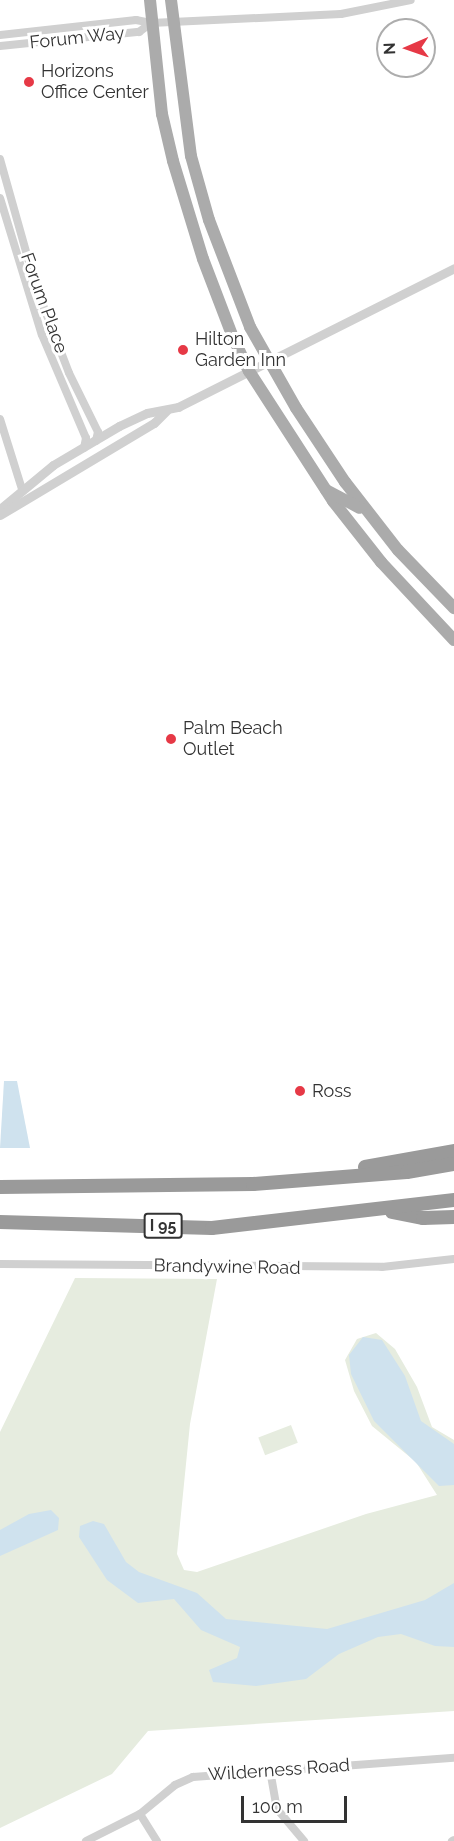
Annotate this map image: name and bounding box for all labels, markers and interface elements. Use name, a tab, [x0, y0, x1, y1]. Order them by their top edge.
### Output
north arrow	[376, 18, 436, 78]
street label: Forum Way	[28, 22, 126, 54]
text: N	[380, 42, 399, 55]
place label: Horizons Office Center	[41, 61, 149, 104]
marker: Horizons Office Center	[22, 75, 36, 89]
street label: Forum Place	[16, 250, 72, 356]
place label: Hilton Garden Inn	[195, 329, 286, 372]
marker: Hilton Garden Inn	[176, 343, 190, 357]
place label: Palm Beach Outlet	[183, 718, 283, 760]
marker: Palm Beach Outlet	[164, 732, 178, 746]
place label: Ross	[312, 1080, 352, 1102]
marker: Ross	[293, 1084, 307, 1098]
road number: I 95	[144, 1213, 182, 1239]
street label: Brandywine Road	[153, 1255, 301, 1279]
street label: Wilderness Road	[207, 1754, 351, 1786]
scale bar	[244, 1784, 350, 1822]
text: 100 m	[252, 1796, 303, 1817]

